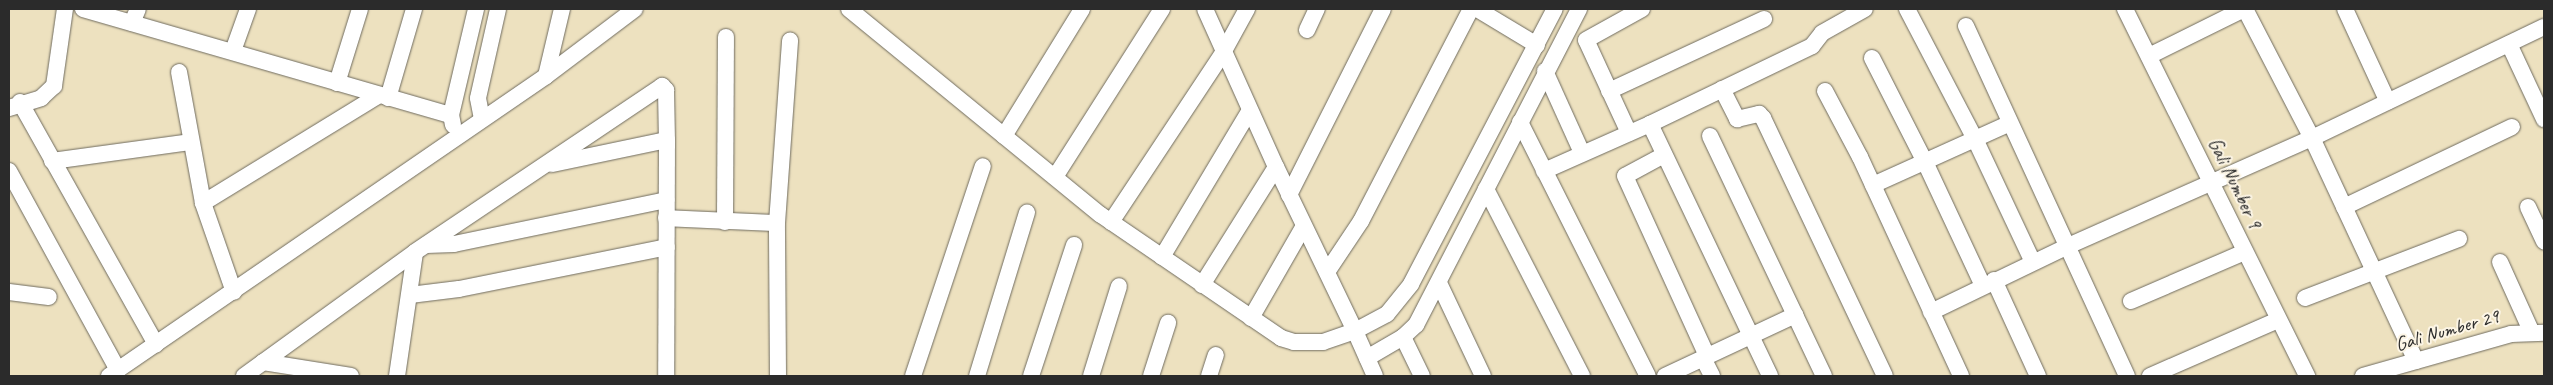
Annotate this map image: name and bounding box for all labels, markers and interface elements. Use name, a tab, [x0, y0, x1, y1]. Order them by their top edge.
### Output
street label: Gali Number 9	[2203, 134, 2267, 232]
street label: Gali Number 29	[2393, 304, 2501, 356]

